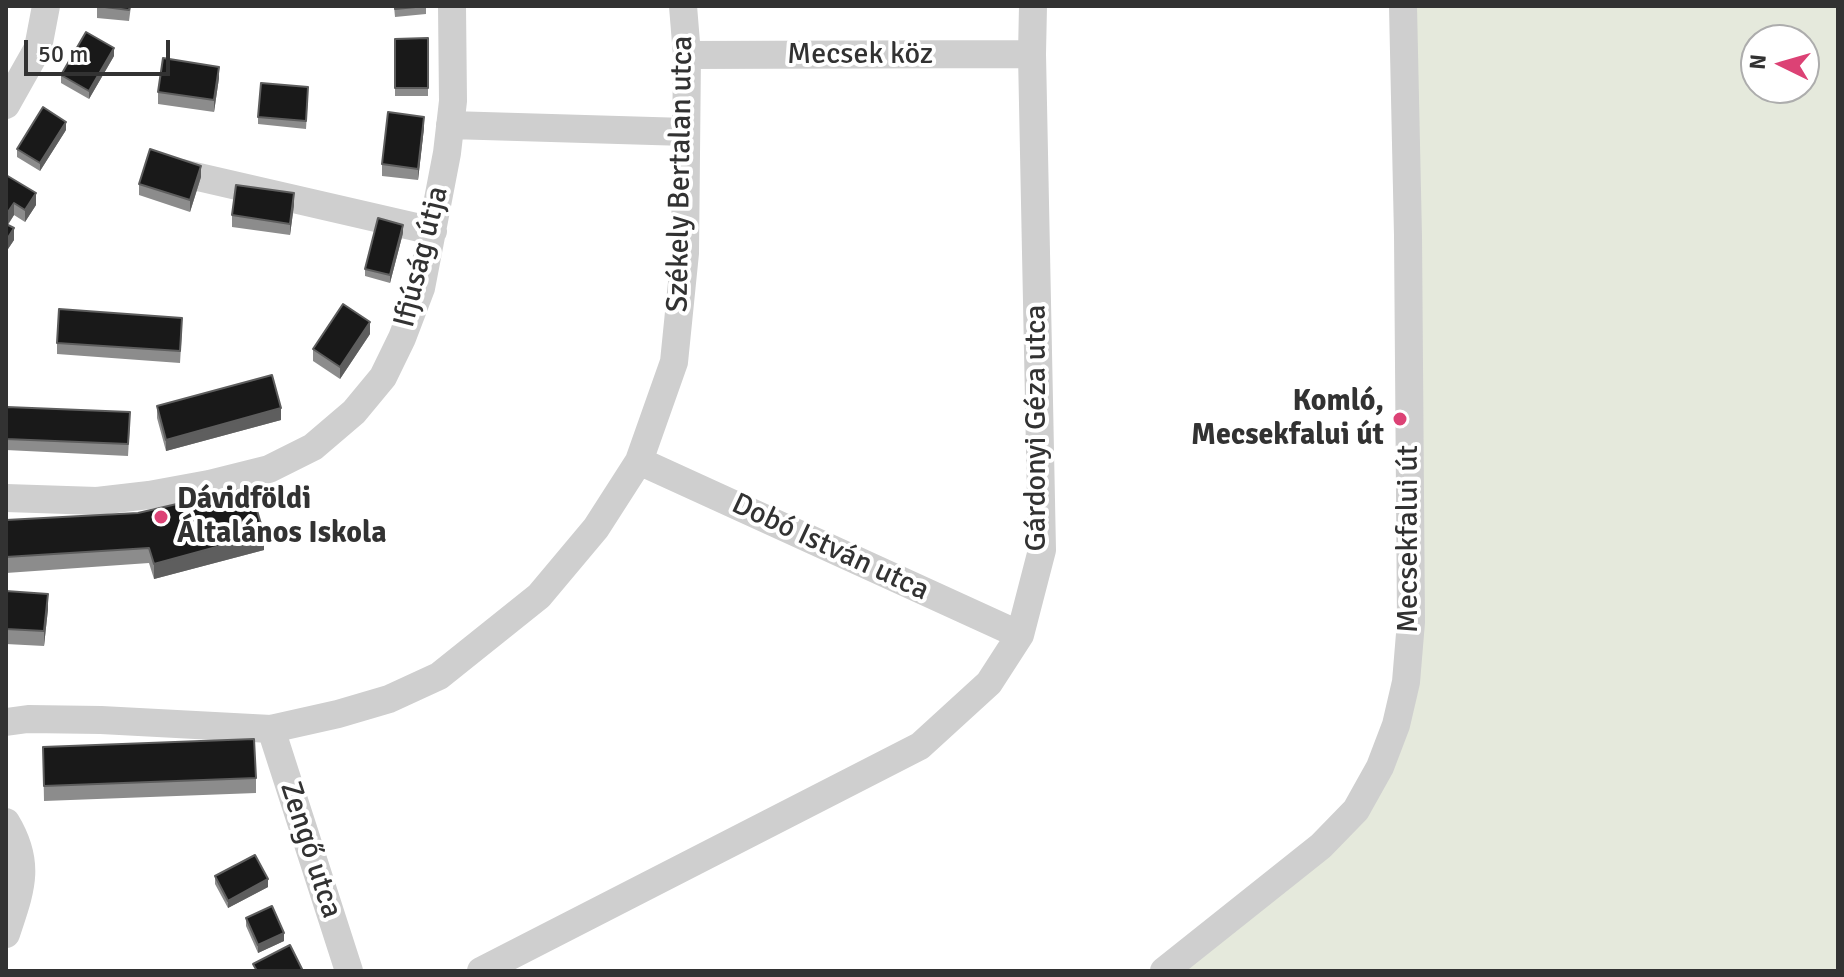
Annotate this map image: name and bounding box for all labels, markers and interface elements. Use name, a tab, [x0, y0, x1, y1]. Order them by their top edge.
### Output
scale bar	[28, 24, 174, 74]
north arrow	[1740, 24, 1820, 104]
street label: Székely Bertalan utca	[661, 35, 701, 313]
street label: Mecsek köz	[787, 37, 933, 73]
text: 50 m	[38, 39, 88, 69]
text: N	[1743, 53, 1772, 71]
street label: Ifjúság útja	[387, 183, 457, 331]
street label: Gárdonyi Géza utca	[1019, 304, 1055, 552]
place label: Komló, Mecsekfalui út	[1191, 384, 1384, 454]
marker: Komló, Mecsekfalui út	[1391, 410, 1409, 428]
street label: Mecsekfalui út	[1391, 445, 1427, 633]
place label: Dávidföldi Általános Iskola	[177, 482, 387, 552]
street label: Dobó István utca	[726, 487, 934, 609]
marker: Dávidföldi Általános Iskola	[152, 508, 170, 526]
street label: Zengő utca	[271, 777, 349, 923]

